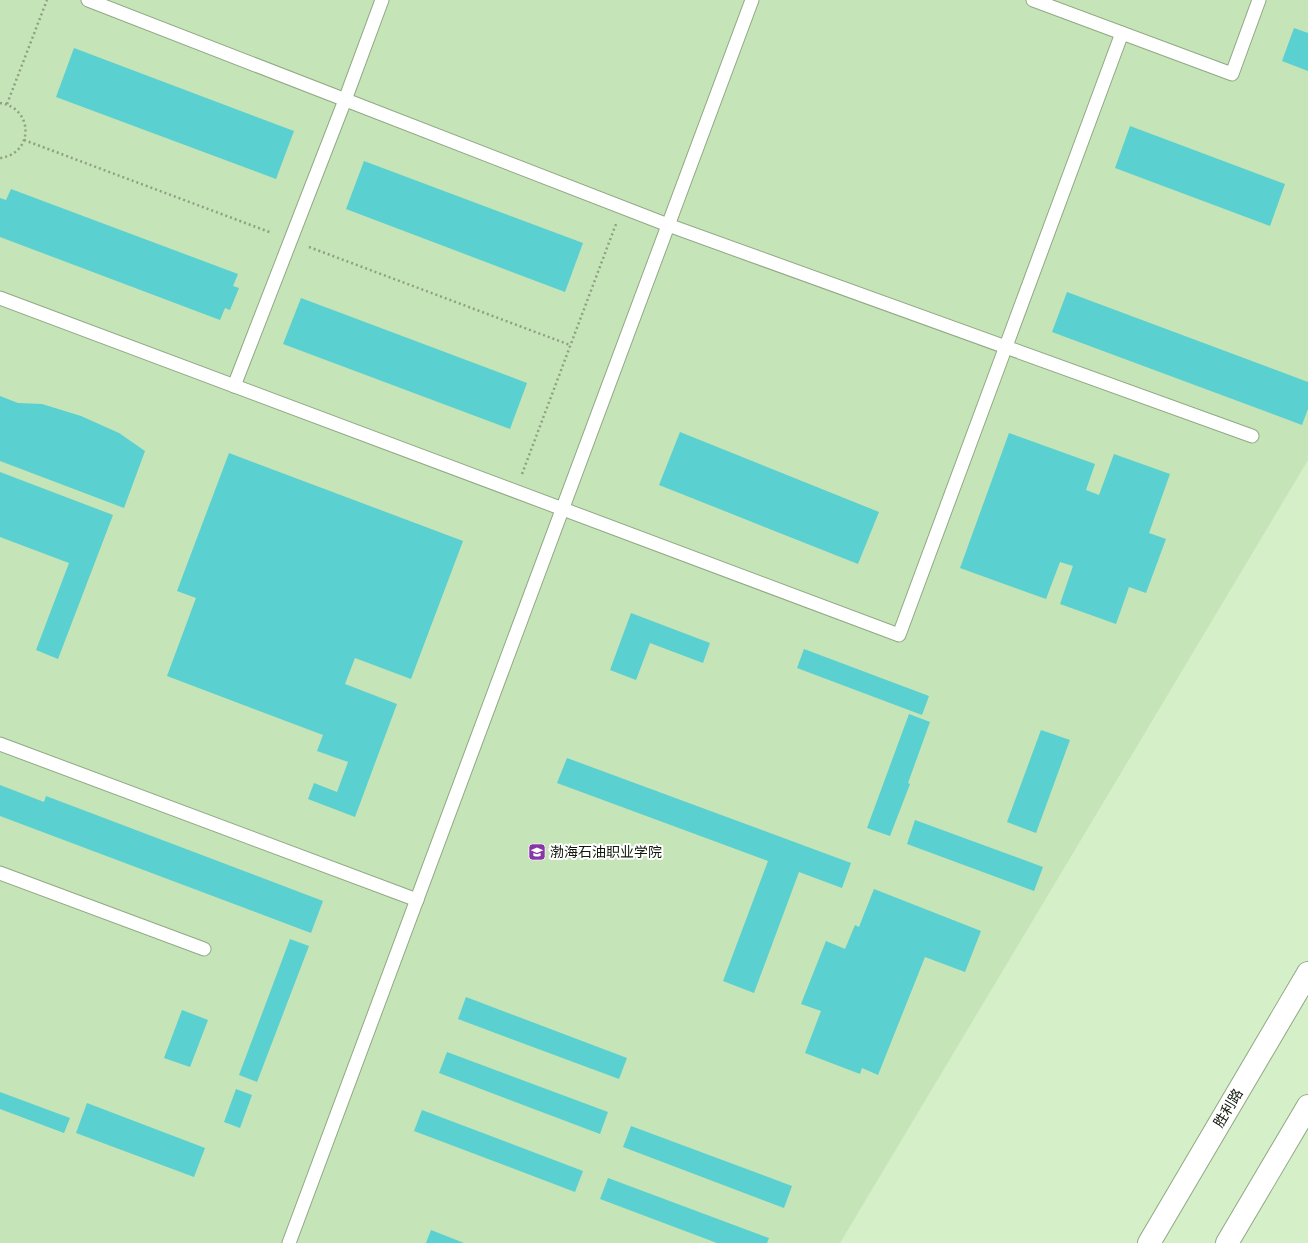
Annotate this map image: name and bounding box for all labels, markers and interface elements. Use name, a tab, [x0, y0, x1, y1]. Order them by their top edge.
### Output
school or university icon: 渤海石油职业学院	[527, 842, 547, 862]
place label: 渤海石油职业学院	[550, 843, 662, 862]
street label: 胜利路	[1209, 1085, 1247, 1131]

